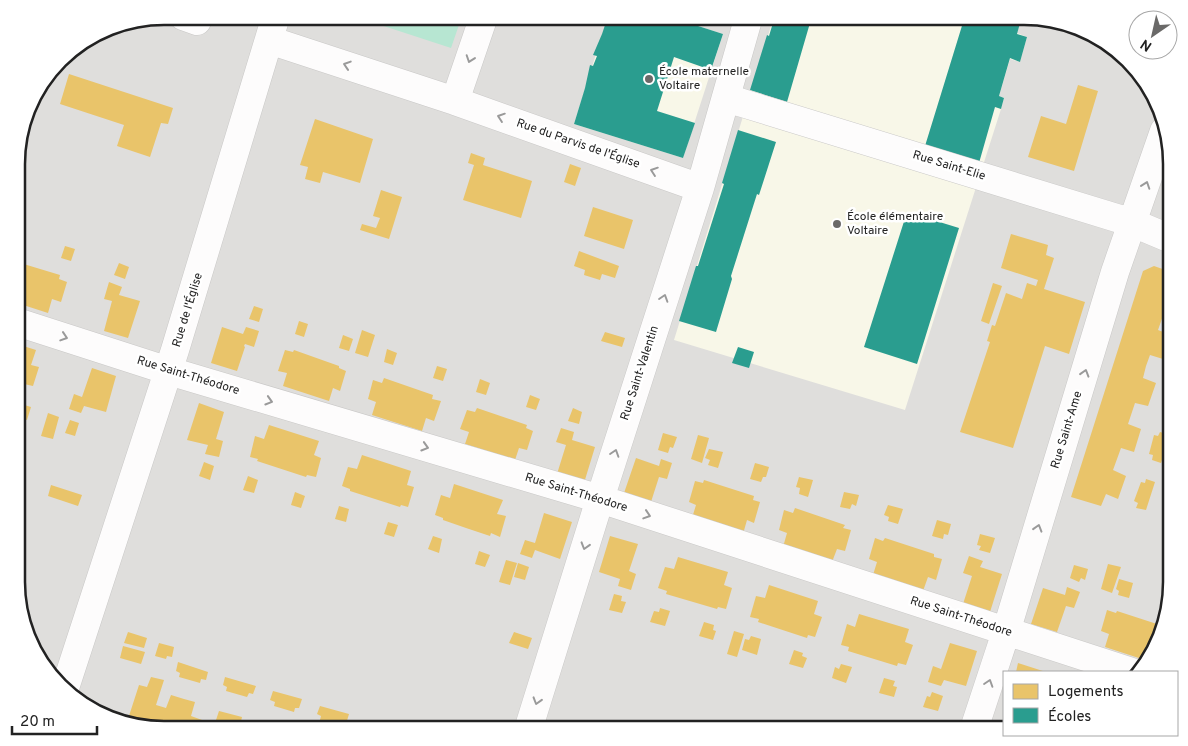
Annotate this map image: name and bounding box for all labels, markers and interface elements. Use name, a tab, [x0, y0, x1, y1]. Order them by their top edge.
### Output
north arrow	[1128, 10, 1178, 60]
text: N	[1138, 35, 1155, 54]
one-way arrow	[465, 54, 475, 62]
one-way arrow	[343, 61, 351, 71]
place label: École maternelle Voltaire	[659, 64, 749, 94]
marker: École maternelle Voltaire	[643, 73, 655, 85]
one-way arrow	[497, 113, 506, 123]
street label: Rue du Parvis de l'Église	[514, 115, 642, 173]
street label: Rue Saint-Elie	[911, 147, 987, 185]
one-way arrow	[650, 167, 659, 177]
one-way arrow	[1140, 181, 1150, 190]
place label: École élémentaire Voltaire	[847, 209, 943, 239]
marker: École élémentaire Voltaire	[831, 218, 843, 230]
street label: Rue de l'Église	[169, 271, 207, 349]
one-way arrow	[659, 295, 669, 303]
street label: Rue Saint-Valentin	[617, 324, 663, 422]
one-way arrow	[59, 331, 68, 341]
street label: Rue Saint-Théodore	[135, 353, 241, 399]
one-way arrow	[1079, 369, 1089, 377]
street label: Rue Saint-Ame	[1048, 389, 1086, 471]
one-way arrow	[264, 395, 273, 405]
one-way arrow	[420, 442, 428, 452]
one-way arrow	[609, 449, 619, 458]
street label: Rue Saint-Théodore	[523, 470, 629, 516]
one-way arrow	[643, 509, 651, 519]
one-way arrow	[1032, 525, 1042, 533]
one-way arrow	[581, 541, 591, 550]
street label: Rue Saint-Théodore	[908, 593, 1014, 641]
legend	[1003, 671, 1178, 736]
one-way arrow	[984, 680, 994, 688]
text: Logements	[1048, 683, 1124, 702]
one-way arrow	[533, 696, 543, 705]
scale bar	[12, 704, 98, 736]
text: Écoles	[1048, 707, 1091, 727]
text: 20 m	[20, 713, 55, 732]

